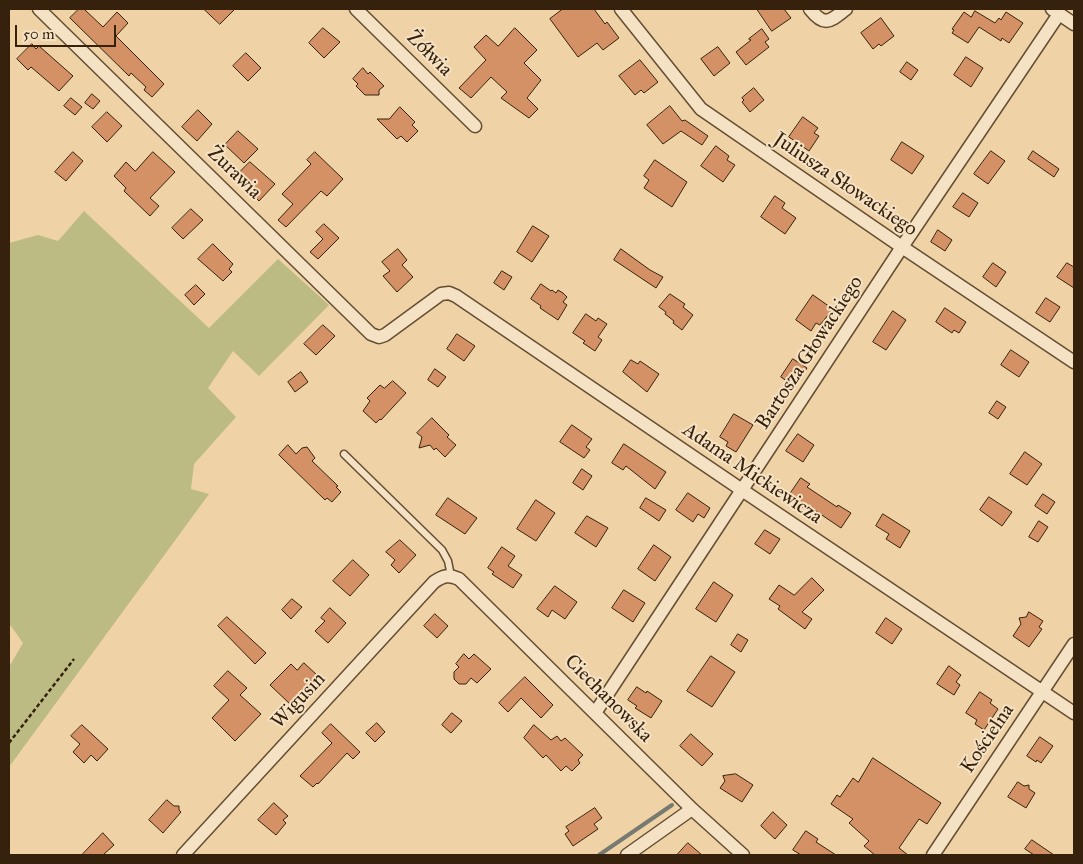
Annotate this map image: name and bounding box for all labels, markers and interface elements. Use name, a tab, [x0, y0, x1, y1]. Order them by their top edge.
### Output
scale bar	[18, 15, 119, 47]
text: 50 m	[23, 25, 55, 43]
street label: Żółwia	[401, 26, 457, 82]
street label: Juliusza Słowackiego	[768, 128, 922, 242]
street label: Żurawia	[202, 141, 266, 205]
street label: Bartosza Głowackiego	[751, 272, 869, 434]
street label: Adama Mickiewicza	[677, 418, 827, 530]
street label: Ciechanowska	[559, 650, 657, 748]
street label: Wigusin	[267, 668, 331, 734]
street label: Kościelna	[956, 700, 1020, 778]

